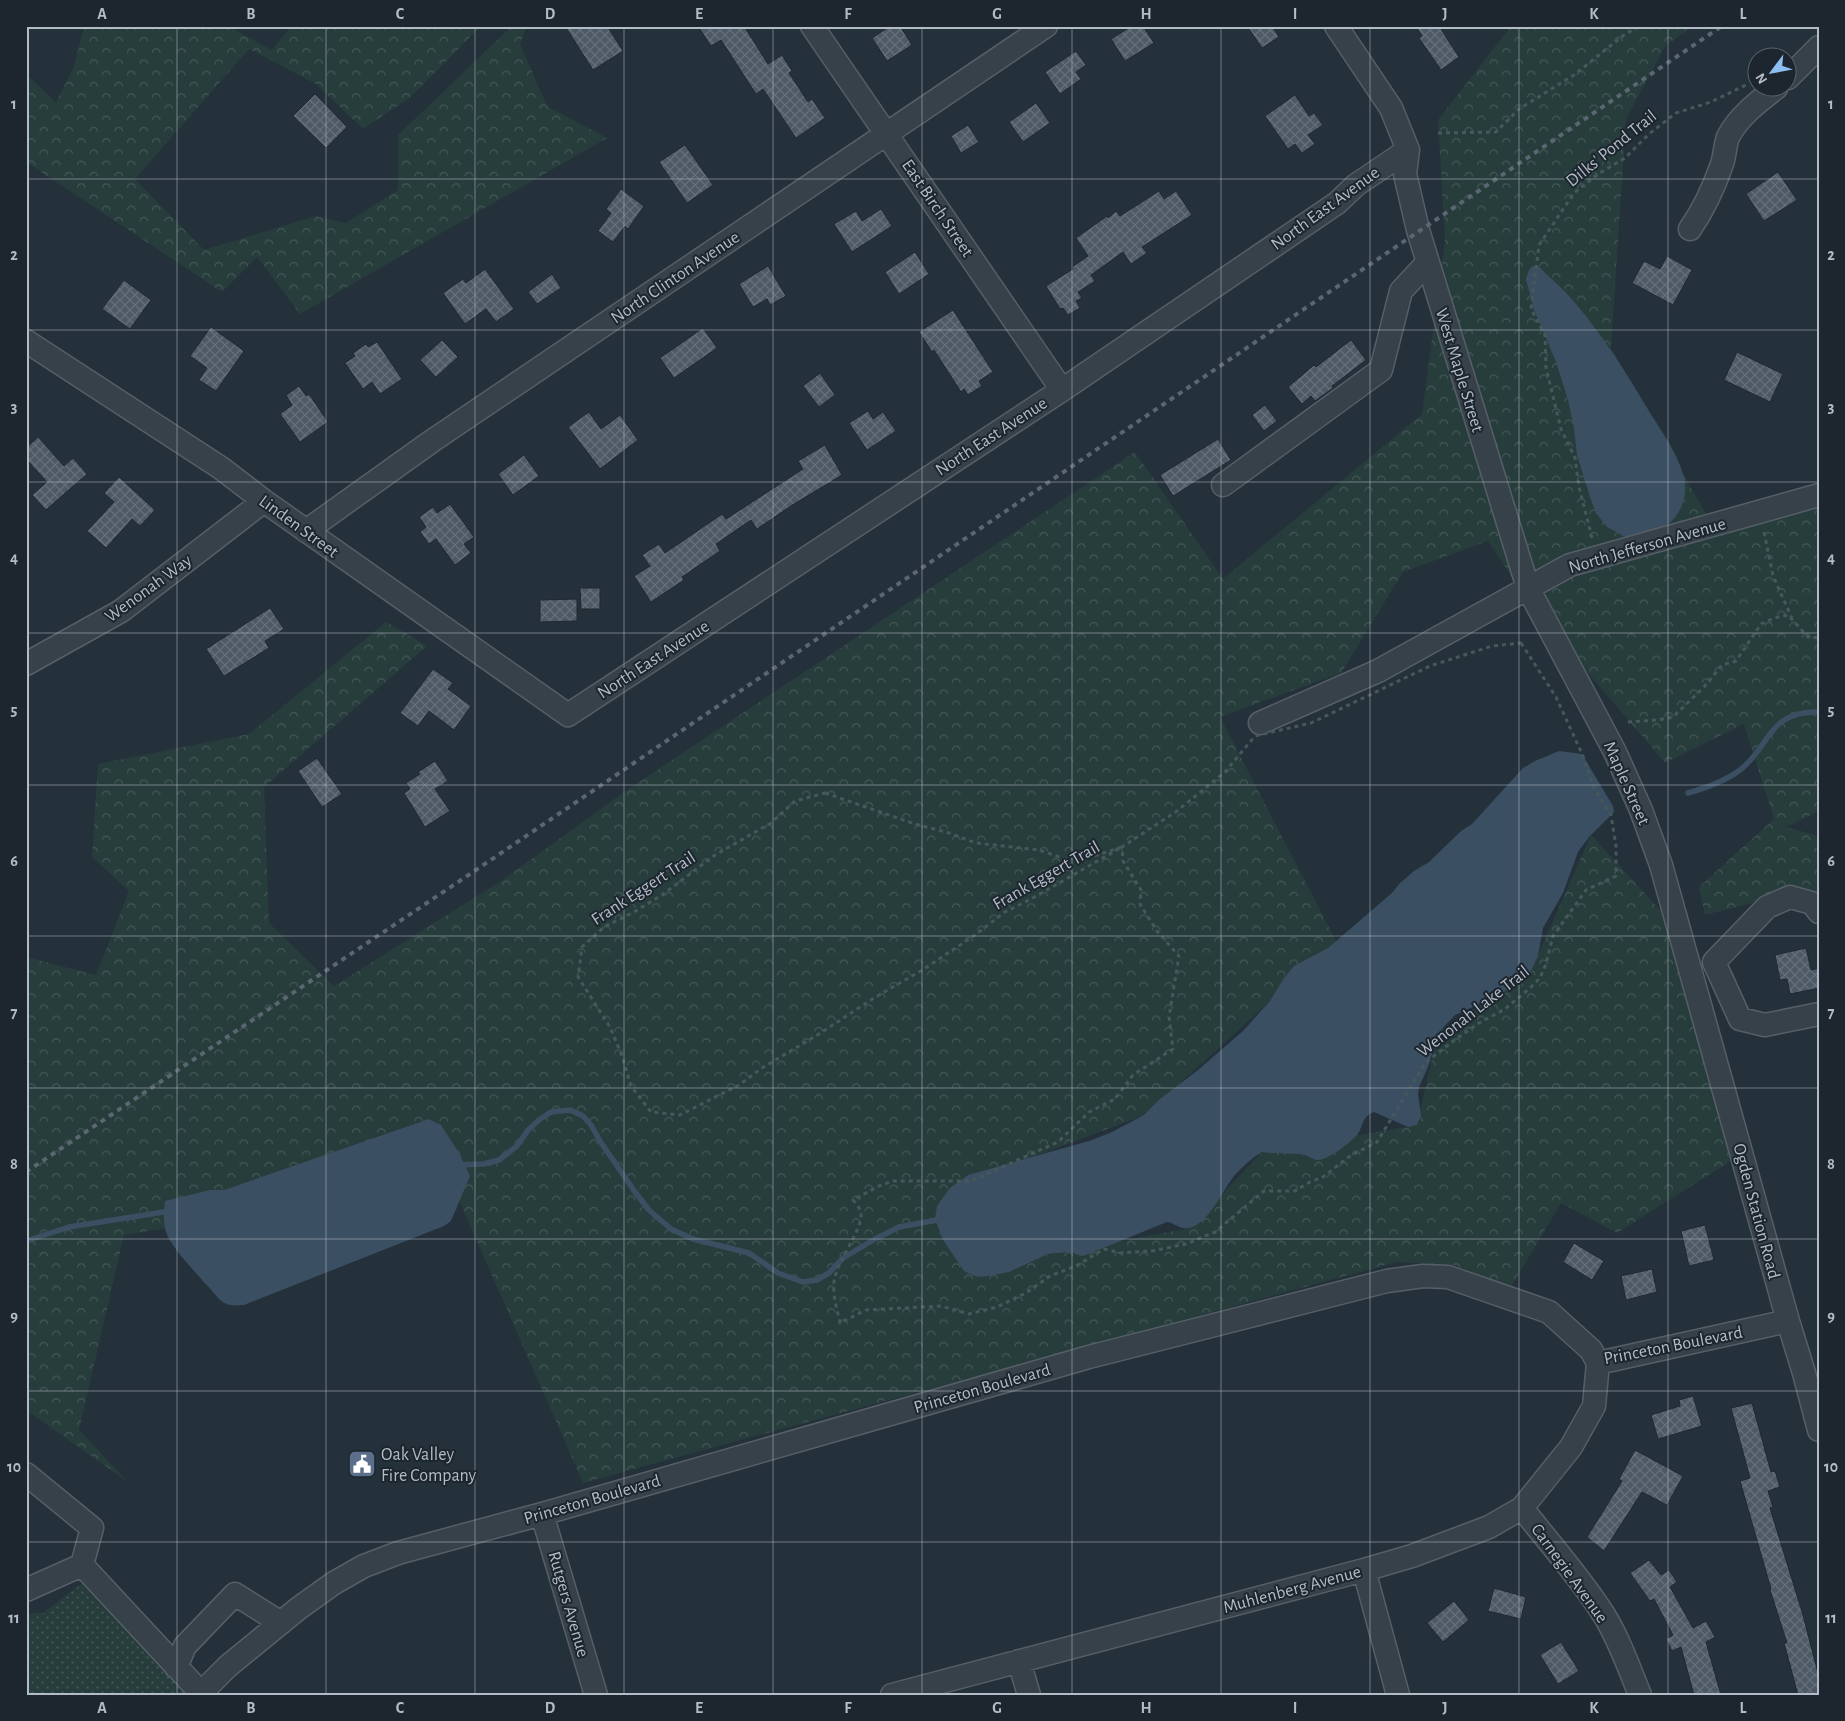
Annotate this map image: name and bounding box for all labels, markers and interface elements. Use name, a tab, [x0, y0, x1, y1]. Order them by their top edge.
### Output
text: A	[97, 6, 107, 22]
text: B	[246, 6, 256, 22]
text: C	[396, 6, 405, 22]
text: D	[545, 6, 556, 22]
text: E	[695, 6, 703, 22]
text: F	[844, 6, 852, 22]
text: G	[992, 6, 1002, 22]
text: H	[1140, 6, 1152, 22]
text: I	[1293, 6, 1297, 22]
text: J	[1442, 6, 1448, 22]
text: K	[1589, 6, 1599, 22]
text: L	[1740, 6, 1747, 22]
north arrow	[1748, 48, 1798, 98]
text: N	[1753, 71, 1770, 86]
text: 1	[11, 96, 17, 112]
text: 1	[1828, 96, 1834, 112]
street label: Dilks' Pond Trail	[1563, 107, 1660, 191]
street label: East Birch Street	[898, 156, 976, 261]
street label: North East Avenue	[1268, 164, 1383, 254]
street label: North Clinton Avenue	[608, 228, 743, 327]
text: 2	[10, 247, 18, 263]
text: 2	[1827, 247, 1835, 263]
street label: West Maple Street	[1432, 306, 1487, 435]
street label: North East Avenue	[933, 394, 1051, 480]
text: 3	[11, 399, 18, 415]
text: 3	[1828, 399, 1835, 415]
street label: Linden Street	[255, 492, 342, 562]
street label: North Jefferson Avenue	[1567, 515, 1728, 577]
text: 4	[10, 550, 18, 566]
text: 4	[1827, 550, 1835, 566]
street label: Wenonah Way	[102, 551, 196, 626]
street label: North East Avenue	[595, 617, 713, 703]
text: 5	[11, 702, 18, 718]
text: 5	[1828, 702, 1835, 718]
street label: Maple Street	[1600, 739, 1653, 828]
street label: Frank Eggert Trail	[990, 838, 1103, 914]
street label: Frank Eggert Trail	[588, 849, 699, 929]
text: 6	[10, 853, 18, 869]
text: 6	[1827, 853, 1835, 869]
street label: Wenonah Lake Trail	[1414, 963, 1533, 1061]
text: 7	[11, 1005, 18, 1021]
text: 7	[1828, 1005, 1835, 1021]
street label: Ogden Station Road	[1729, 1142, 1783, 1281]
text: 8	[10, 1156, 18, 1172]
text: 8	[1827, 1156, 1835, 1172]
text: 9	[10, 1308, 18, 1324]
text: 9	[1827, 1308, 1835, 1324]
street label: Princeton Boulevard	[1602, 1324, 1744, 1368]
street label: Princeton Boulevard	[912, 1361, 1053, 1417]
place label: Oak Valley Fire Company	[381, 1446, 477, 1485]
public building icon: Oak Valley Fire Company	[347, 1449, 377, 1479]
text: 10	[7, 1459, 21, 1475]
text: 10	[1824, 1459, 1838, 1475]
street label: Princeton Boulevard	[522, 1472, 663, 1528]
street label: Carnegie Avenue	[1527, 1521, 1611, 1626]
street label: Rutgers Avenue	[544, 1549, 592, 1659]
street label: Muhlenberg Avenue	[1221, 1563, 1363, 1617]
text: 11	[8, 1610, 20, 1626]
text: 11	[1825, 1610, 1837, 1626]
text: A	[97, 1700, 107, 1716]
text: B	[246, 1700, 256, 1716]
text: C	[396, 1700, 405, 1716]
text: D	[545, 1700, 556, 1716]
text: E	[695, 1700, 703, 1716]
text: F	[844, 1700, 852, 1716]
text: G	[992, 1700, 1002, 1716]
text: H	[1140, 1700, 1152, 1716]
text: I	[1293, 1700, 1297, 1716]
text: J	[1442, 1700, 1448, 1716]
text: K	[1589, 1700, 1599, 1716]
text: L	[1740, 1700, 1747, 1716]

